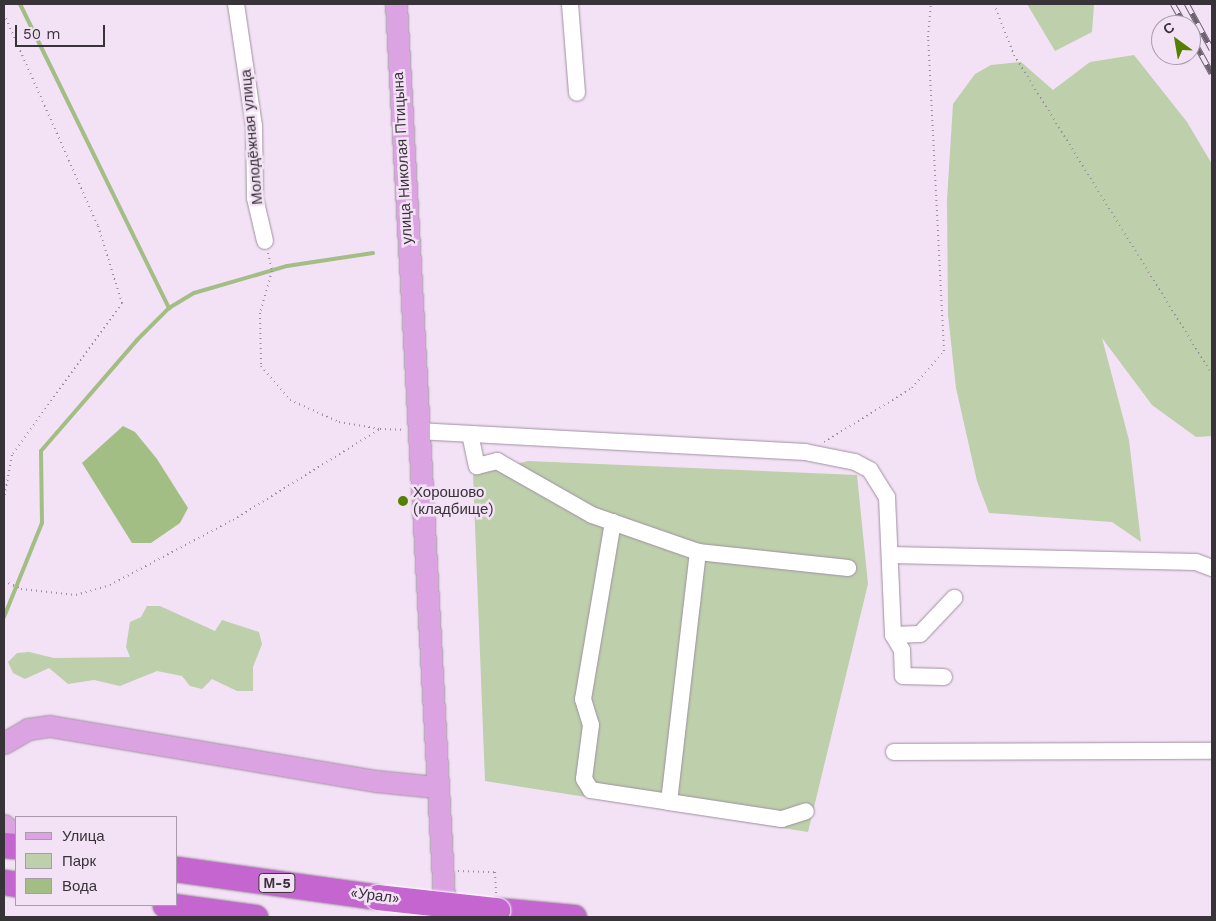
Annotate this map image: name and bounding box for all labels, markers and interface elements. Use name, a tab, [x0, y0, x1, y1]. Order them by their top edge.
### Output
scale bar	[18, 15, 108, 47]
north arrow	[1151, 15, 1201, 65]
text: С	[1160, 19, 1177, 38]
text: 50 m	[23, 25, 60, 43]
street label: Молодёжная улица	[237, 69, 267, 205]
street label: улица Николая Птицына	[389, 71, 417, 245]
place label: Хорошово (кладбище)	[413, 483, 494, 518]
marker: Хорошово (кладбище)	[397, 495, 409, 507]
legend	[15, 816, 178, 906]
text: Улица	[62, 827, 105, 845]
text: Парк	[62, 852, 96, 870]
road number: М-5	[258, 871, 296, 894]
text: Вода	[62, 877, 97, 895]
street label: «Урал»	[350, 884, 400, 908]

